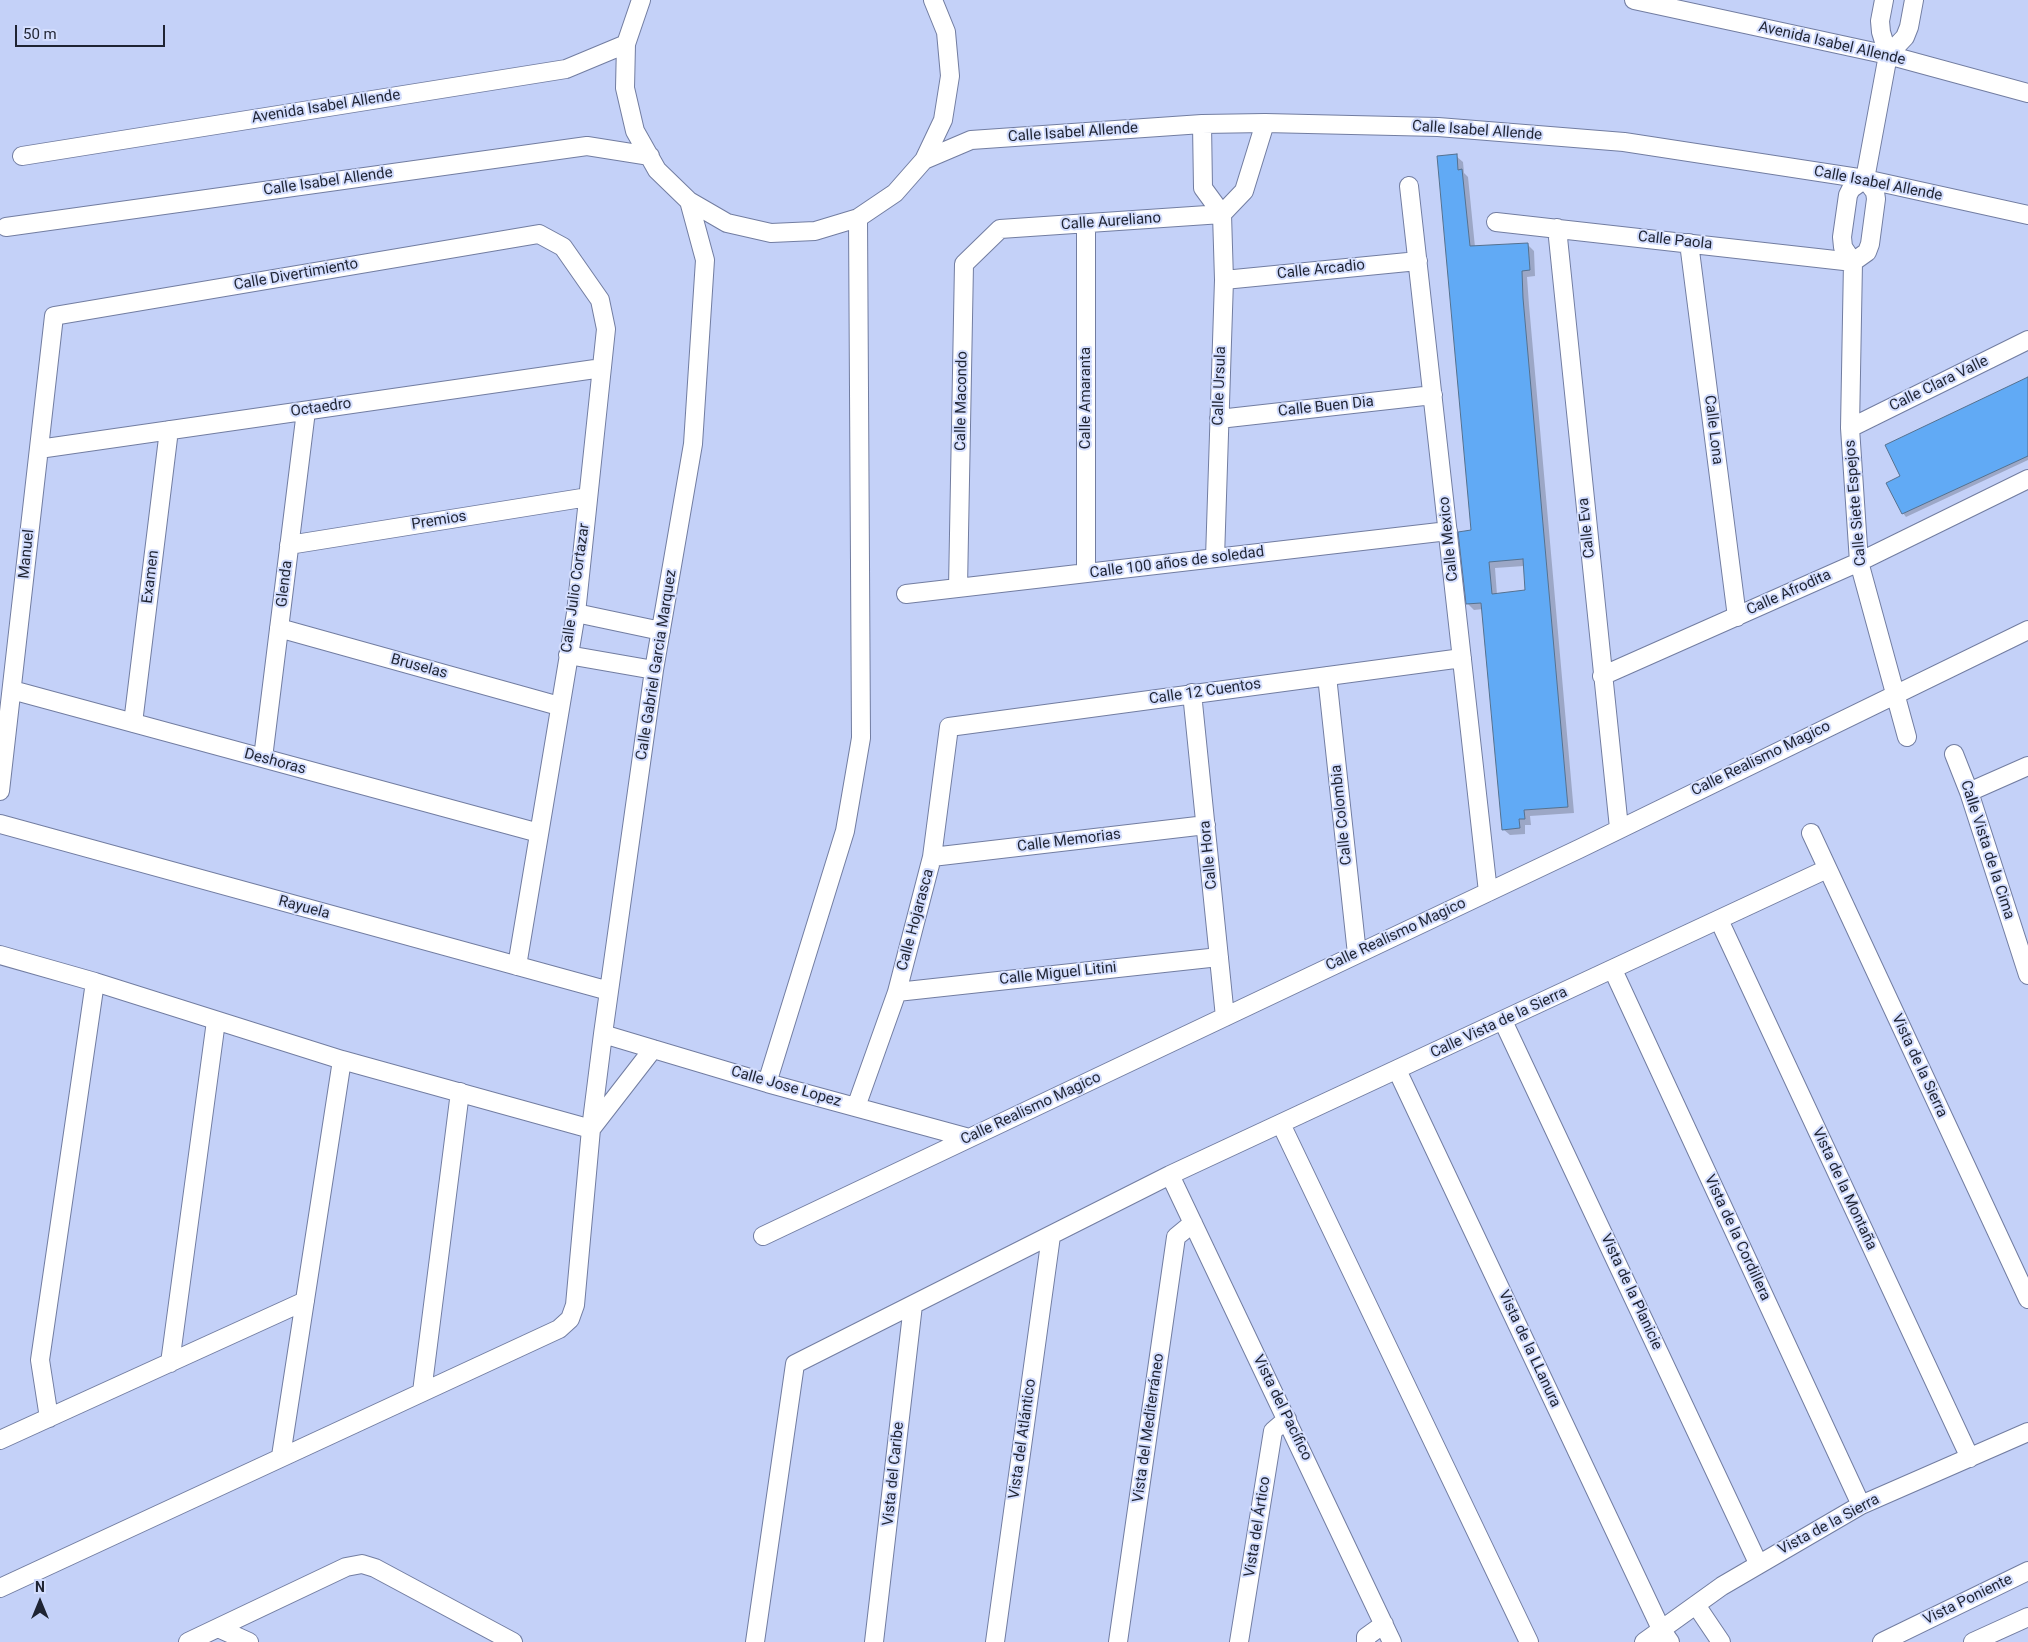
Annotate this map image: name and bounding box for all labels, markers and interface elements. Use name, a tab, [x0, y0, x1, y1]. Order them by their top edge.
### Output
scale bar	[18, 15, 168, 47]
street label: Avenida Isabel Allende	[1757, 18, 1907, 70]
text: 50 m	[23, 25, 57, 43]
street label: Avenida Isabel Allende	[250, 86, 402, 128]
street label: Calle Isabel Allende	[1411, 117, 1543, 145]
street label: Calle Isabel Allende	[1007, 119, 1139, 147]
street label: Calle Isabel Allende	[1812, 163, 1944, 205]
street label: Calle Isabel Allende	[262, 164, 394, 200]
street label: Calle Aureliano	[1060, 210, 1162, 234]
street label: Calle Paola	[1637, 228, 1713, 254]
street label: Calle Divertimiento	[232, 255, 360, 295]
street label: Calle Arcadio	[1276, 256, 1366, 284]
street label: Calle Ursula	[1210, 346, 1230, 426]
street label: Calle Amaranta	[1077, 347, 1095, 449]
street label: Calle Macondo	[952, 351, 972, 451]
street label: Calle Clara Valle	[1887, 352, 1991, 416]
street label: Calle Buen Dia	[1277, 393, 1375, 421]
street label: Calle Lona	[1700, 394, 1726, 466]
street label: Octaedro	[289, 395, 353, 421]
street label: Calle Siete Espejos	[1842, 439, 1870, 567]
street label: Calle Mexico	[1436, 496, 1462, 582]
street label: Calle Eva	[1575, 497, 1599, 559]
street label: Premios	[410, 508, 468, 534]
street label: Calle Julio Cortazar	[558, 522, 594, 654]
street label: Manuel	[15, 528, 39, 580]
street label: Calle 100 años de soledad	[1089, 543, 1265, 583]
street label: Examen	[139, 549, 163, 605]
street label: Glenda	[273, 560, 297, 608]
street label: Calle Afrodita	[1744, 566, 1834, 620]
street label: Calle Gabriel Garcia Marquez	[633, 568, 681, 762]
street label: Bruselas	[389, 651, 449, 683]
street label: Calle 12 Cuentos	[1148, 675, 1262, 709]
street label: Calle Realismo Magico	[1689, 717, 1833, 801]
street label: Deshoras	[242, 745, 308, 779]
street label: Calle Colombia	[1328, 764, 1356, 866]
street label: Calle Vista de la Cima	[1956, 778, 2018, 922]
street label: Calle Hora	[1196, 820, 1222, 890]
street label: Calle Memorias	[1016, 826, 1122, 856]
street label: Calle Hojarasca	[894, 867, 938, 973]
street label: Rayuela	[276, 893, 332, 923]
street label: Calle Realismo Magico	[1323, 895, 1469, 975]
street label: Calle Miguel Litini	[998, 959, 1118, 989]
street label: Calle Vista de la Sierra	[1428, 983, 1570, 1063]
street label: Vista de la Sierra	[1887, 1011, 1951, 1121]
street label: Calle Jose Lopez	[729, 1063, 843, 1111]
street label: Calle Realismo Magico	[958, 1069, 1104, 1149]
street label: Vista de la Montaña	[1808, 1125, 1880, 1253]
street label: Vista de la Cordillera	[1700, 1172, 1774, 1304]
street label: Vista de la Planicie	[1596, 1231, 1666, 1353]
street label: Vista de la LLanura	[1494, 1288, 1564, 1410]
street label: Vista del Mediterráneo	[1130, 1352, 1168, 1504]
street label: Vista del Pacífico	[1249, 1352, 1315, 1464]
street label: Vista del Atlántico	[1006, 1378, 1040, 1500]
street label: Vista del Caribe	[880, 1421, 908, 1527]
street label: Vista del Ártico	[1241, 1475, 1275, 1579]
street label: Vista de la Sierra	[1775, 1491, 1883, 1559]
street label: Vista Poniente	[1921, 1571, 2015, 1629]
north arrow	[15, 1577, 65, 1627]
text: N	[35, 1579, 45, 1595]

